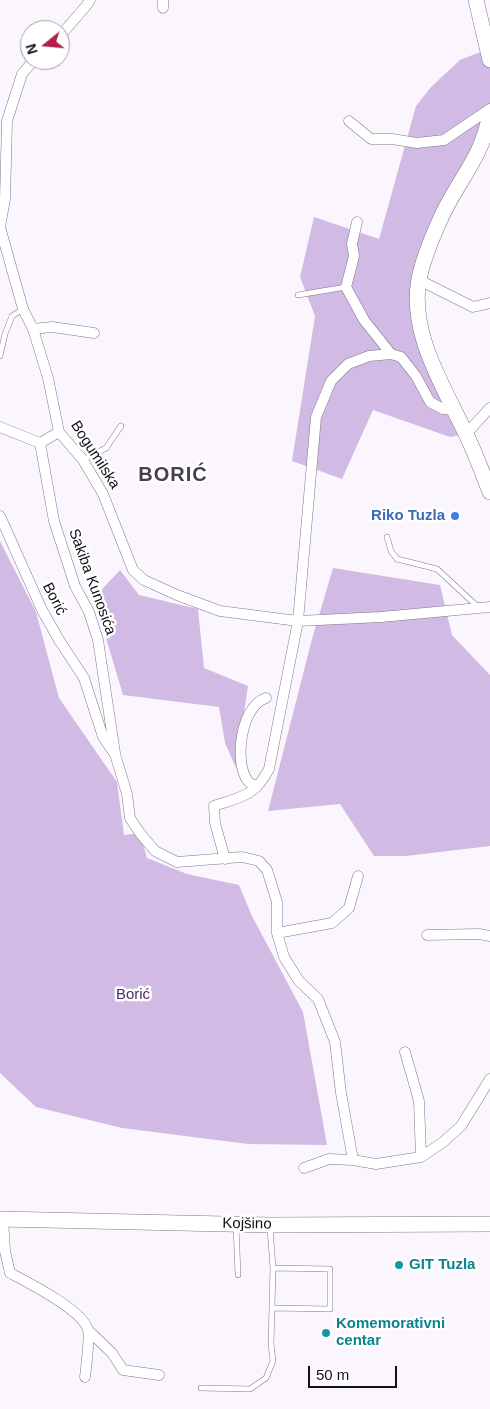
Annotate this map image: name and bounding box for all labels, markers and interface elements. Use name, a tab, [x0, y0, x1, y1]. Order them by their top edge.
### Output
north arrow	[20, 20, 70, 70]
text: N	[22, 42, 41, 56]
street label: Bogumilska	[66, 418, 124, 492]
district label: BORIĆ	[138, 463, 208, 487]
place label: Riko Tuzla	[371, 507, 445, 525]
marker: Riko Tuzla	[449, 510, 461, 522]
street label: Sakiba Kunosića	[64, 526, 120, 638]
street label: Borić	[38, 580, 70, 618]
park label: Borić	[116, 986, 150, 1004]
street label: Kojšino	[222, 1215, 272, 1233]
place label: GIT Tuzla	[409, 1256, 475, 1274]
marker: GIT Tuzla	[393, 1259, 405, 1271]
place label: Komemorativni centar	[336, 1315, 445, 1350]
marker: Komemorativni centar	[320, 1327, 332, 1339]
scale bar	[310, 1356, 399, 1388]
text: 50 m	[316, 1366, 349, 1383]

